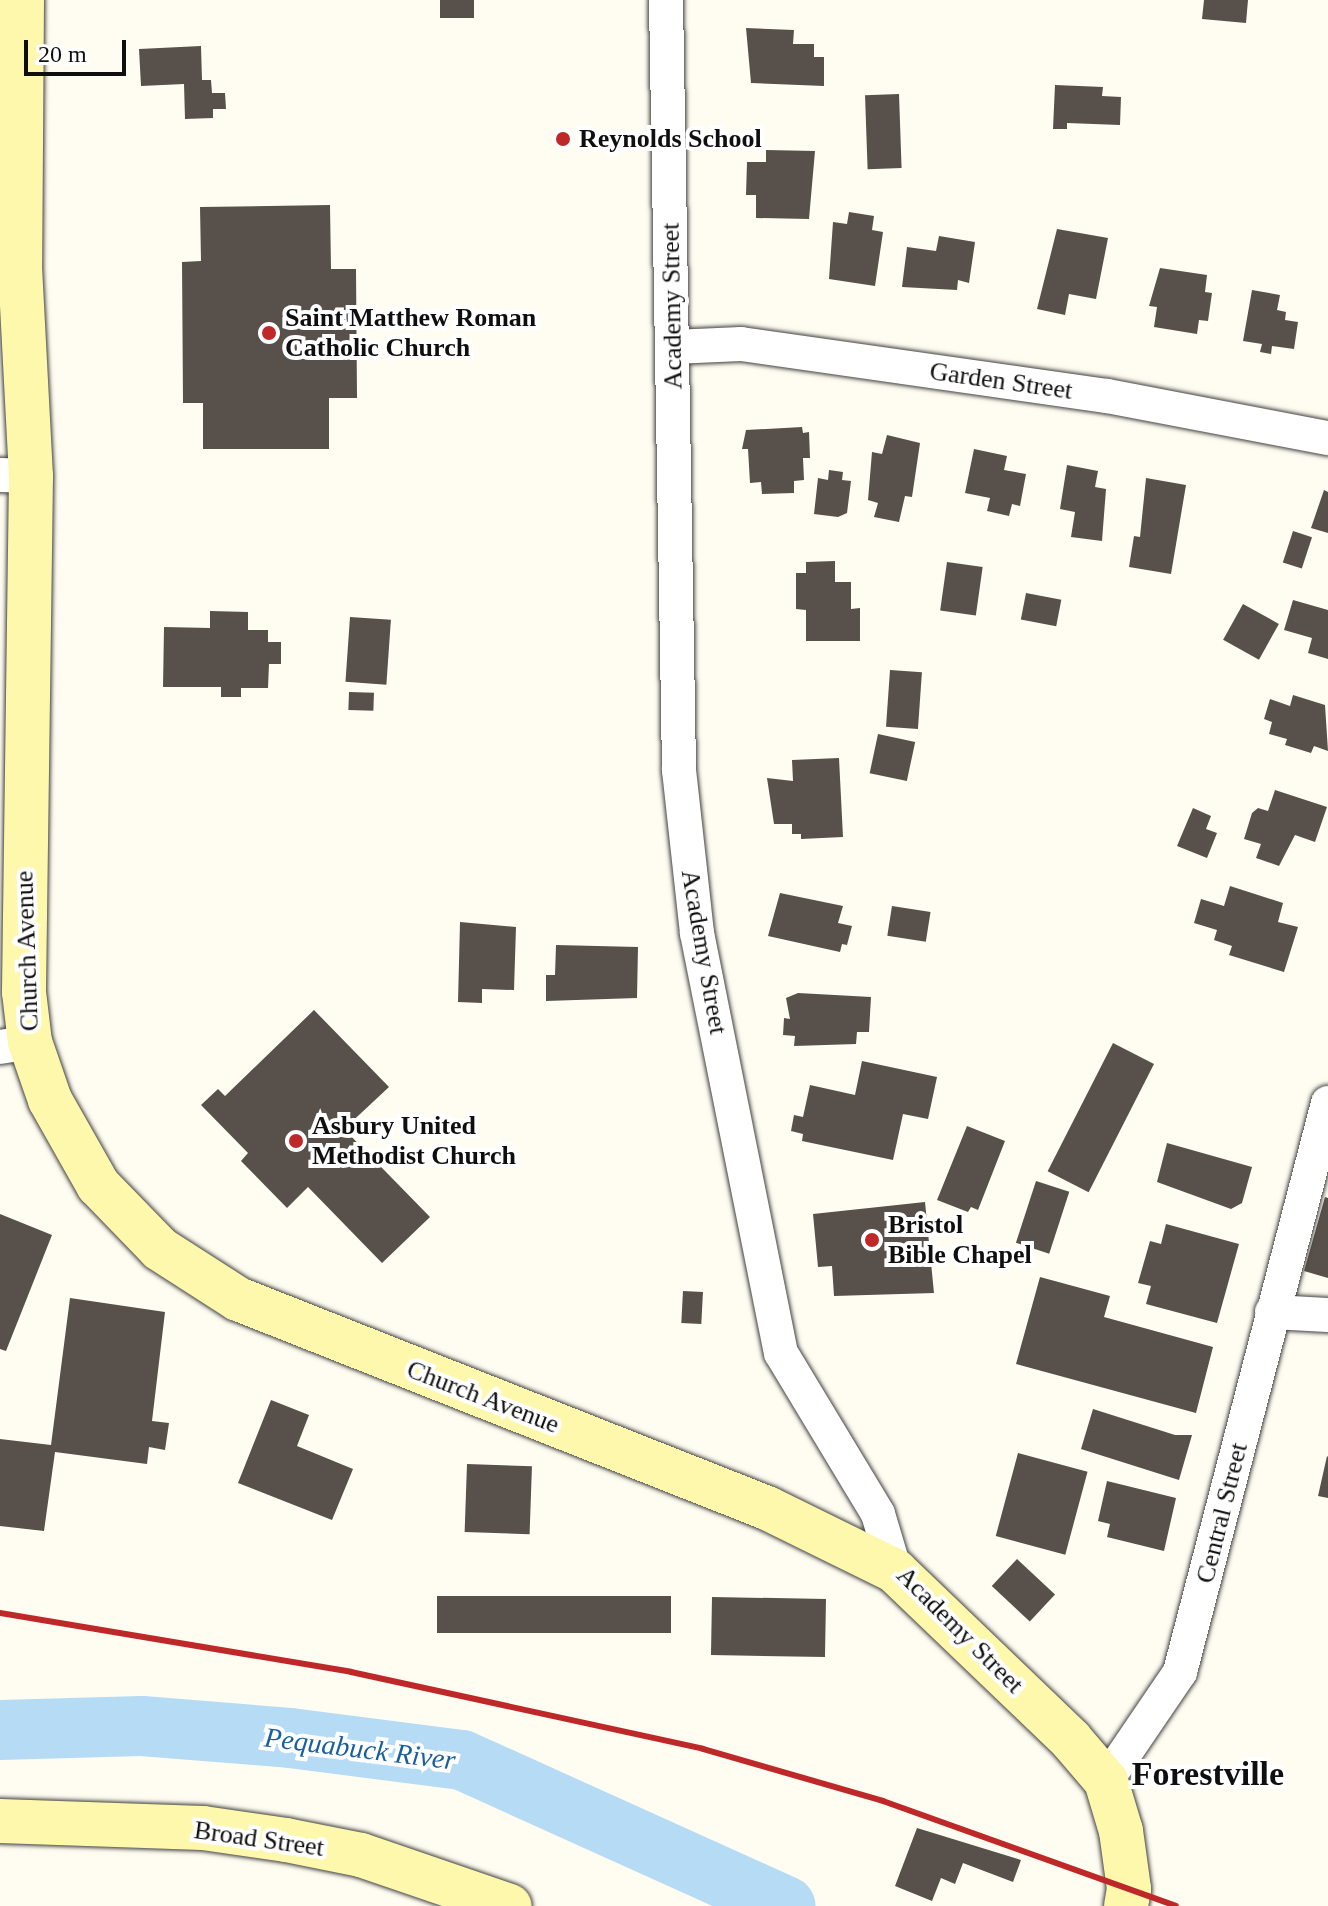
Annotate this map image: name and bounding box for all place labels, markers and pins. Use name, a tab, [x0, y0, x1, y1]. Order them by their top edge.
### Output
place label: Reynolds School	[579, 123, 762, 155]
marker: Reynolds School	[554, 130, 572, 148]
place label: Saint Matthew Roman Catholic Church	[285, 302, 536, 364]
marker: Saint Matthew Roman Catholic Church	[260, 324, 278, 342]
place label: Asbury United Methodist Church	[312, 1110, 516, 1172]
marker: Asbury United Methodist Church	[287, 1132, 305, 1150]
place label: Bristol Bible Chapel	[888, 1209, 1032, 1270]
marker: Bristol Bible Chapel	[863, 1231, 881, 1249]

